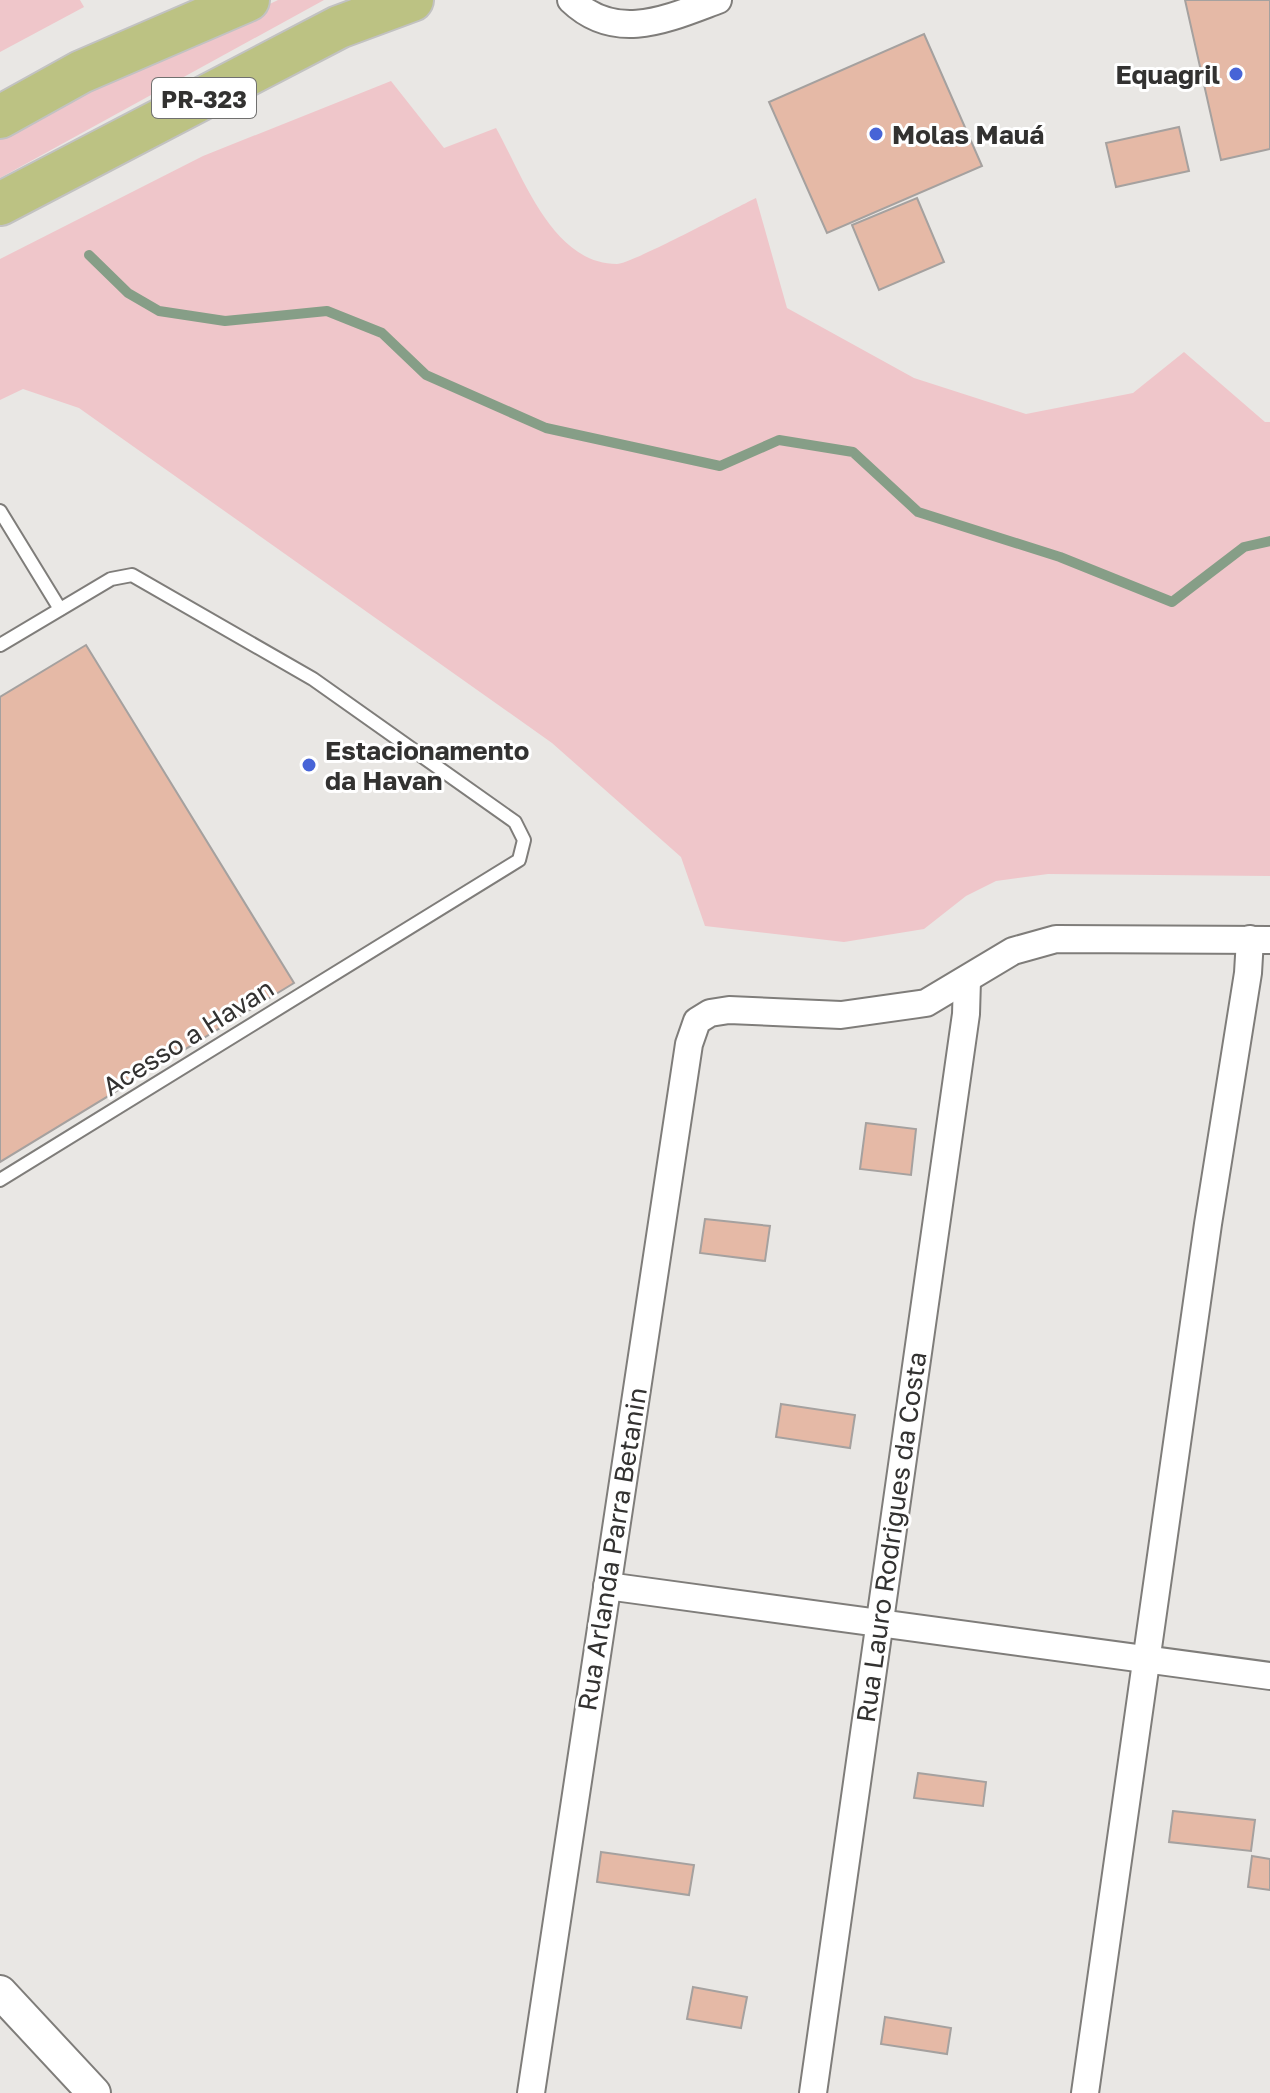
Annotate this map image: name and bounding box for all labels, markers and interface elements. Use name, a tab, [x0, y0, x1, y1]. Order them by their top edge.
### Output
place label: Equagril	[1115, 59, 1220, 90]
marker: Equagril	[1227, 65, 1245, 83]
road number: PR-323	[152, 78, 256, 118]
place label: Molas Mauá	[892, 119, 1044, 150]
marker: Molas Mauá	[867, 125, 885, 143]
place label: Estacionamento da Havan	[325, 735, 529, 796]
marker: Estacionamento da Havan	[300, 756, 318, 774]
street label: Acesso a Havan	[97, 972, 279, 1102]
street label: Rua Lauro Rodrigues da Costa	[850, 1350, 932, 1724]
street label: Rua Arlanda Parra Betanin	[571, 1385, 653, 1713]

